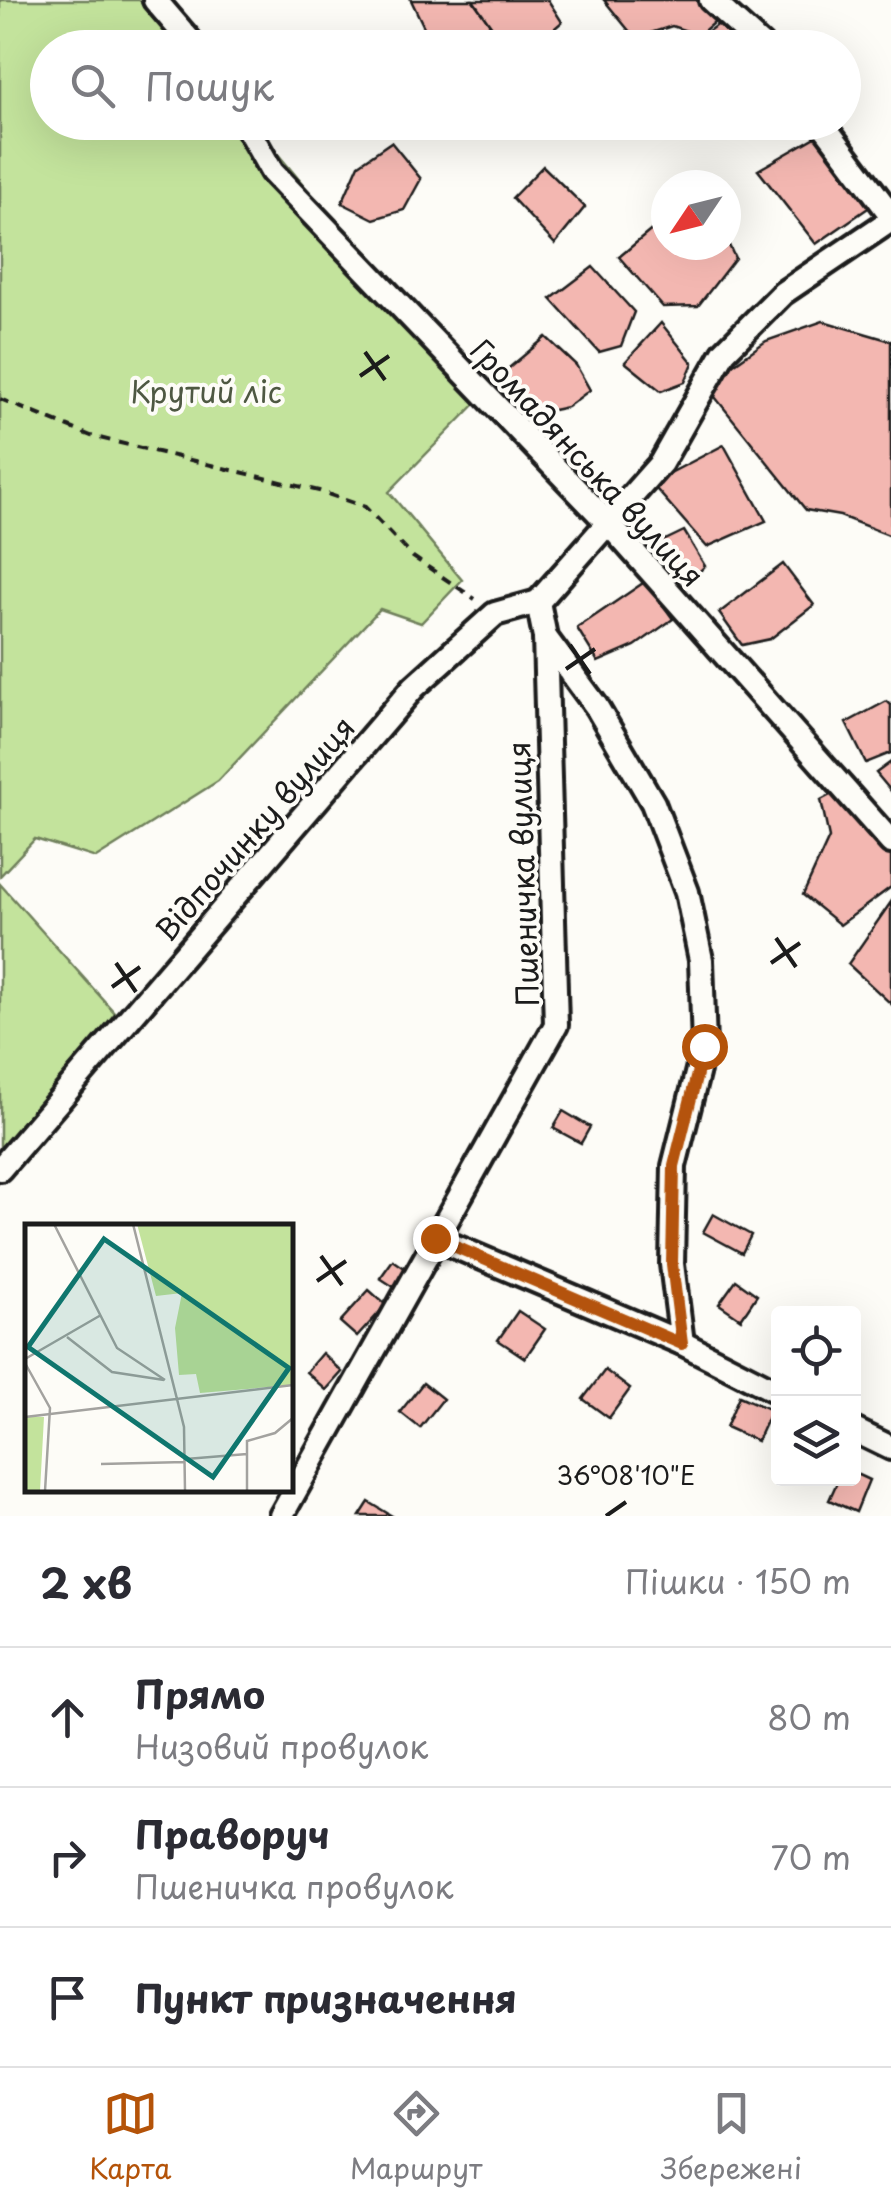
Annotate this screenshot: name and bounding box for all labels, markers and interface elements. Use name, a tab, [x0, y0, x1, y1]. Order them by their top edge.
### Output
search box	[30, 30, 861, 140]
text: Пошук	[145, 57, 274, 114]
icon: search	[65, 58, 120, 113]
north arrow	[651, 170, 741, 260]
street label: Громадянська вулиця	[461, 328, 715, 596]
park label: Крутий ліс	[130, 368, 282, 413]
street label: Відпочинку вулиця	[143, 706, 365, 950]
street label: Пшеничка вулиця	[495, 741, 549, 1007]
route start	[682, 1024, 728, 1070]
route end	[413, 1216, 459, 1262]
inset map	[25, 1224, 292, 1491]
map controls	[771, 1306, 861, 1486]
button: locate	[771, 1306, 861, 1396]
button: layers	[771, 1396, 861, 1486]
text: 36°08'10"E	[557, 1456, 695, 1494]
text: 2 хв	[40, 1550, 132, 1613]
text: Пішки · 150 m	[625, 1557, 851, 1605]
text: Прямо	[135, 1665, 265, 1722]
icon: ahead	[40, 1690, 95, 1745]
text: 80 m	[767, 1693, 851, 1741]
text: Низовий провулок	[135, 1722, 428, 1770]
text: Праворуч	[135, 1805, 330, 1862]
icon: right	[40, 1830, 95, 1885]
text: 70 m	[771, 1833, 851, 1881]
text: Пшеничка провулок	[135, 1862, 453, 1910]
text: Пункт призначення	[135, 1969, 517, 2026]
icon: arrive	[40, 1970, 95, 2025]
tab: Карта	[89, 2086, 171, 2189]
tab: Маршрут	[350, 2086, 482, 2189]
tab: Збережені	[661, 2086, 802, 2189]

